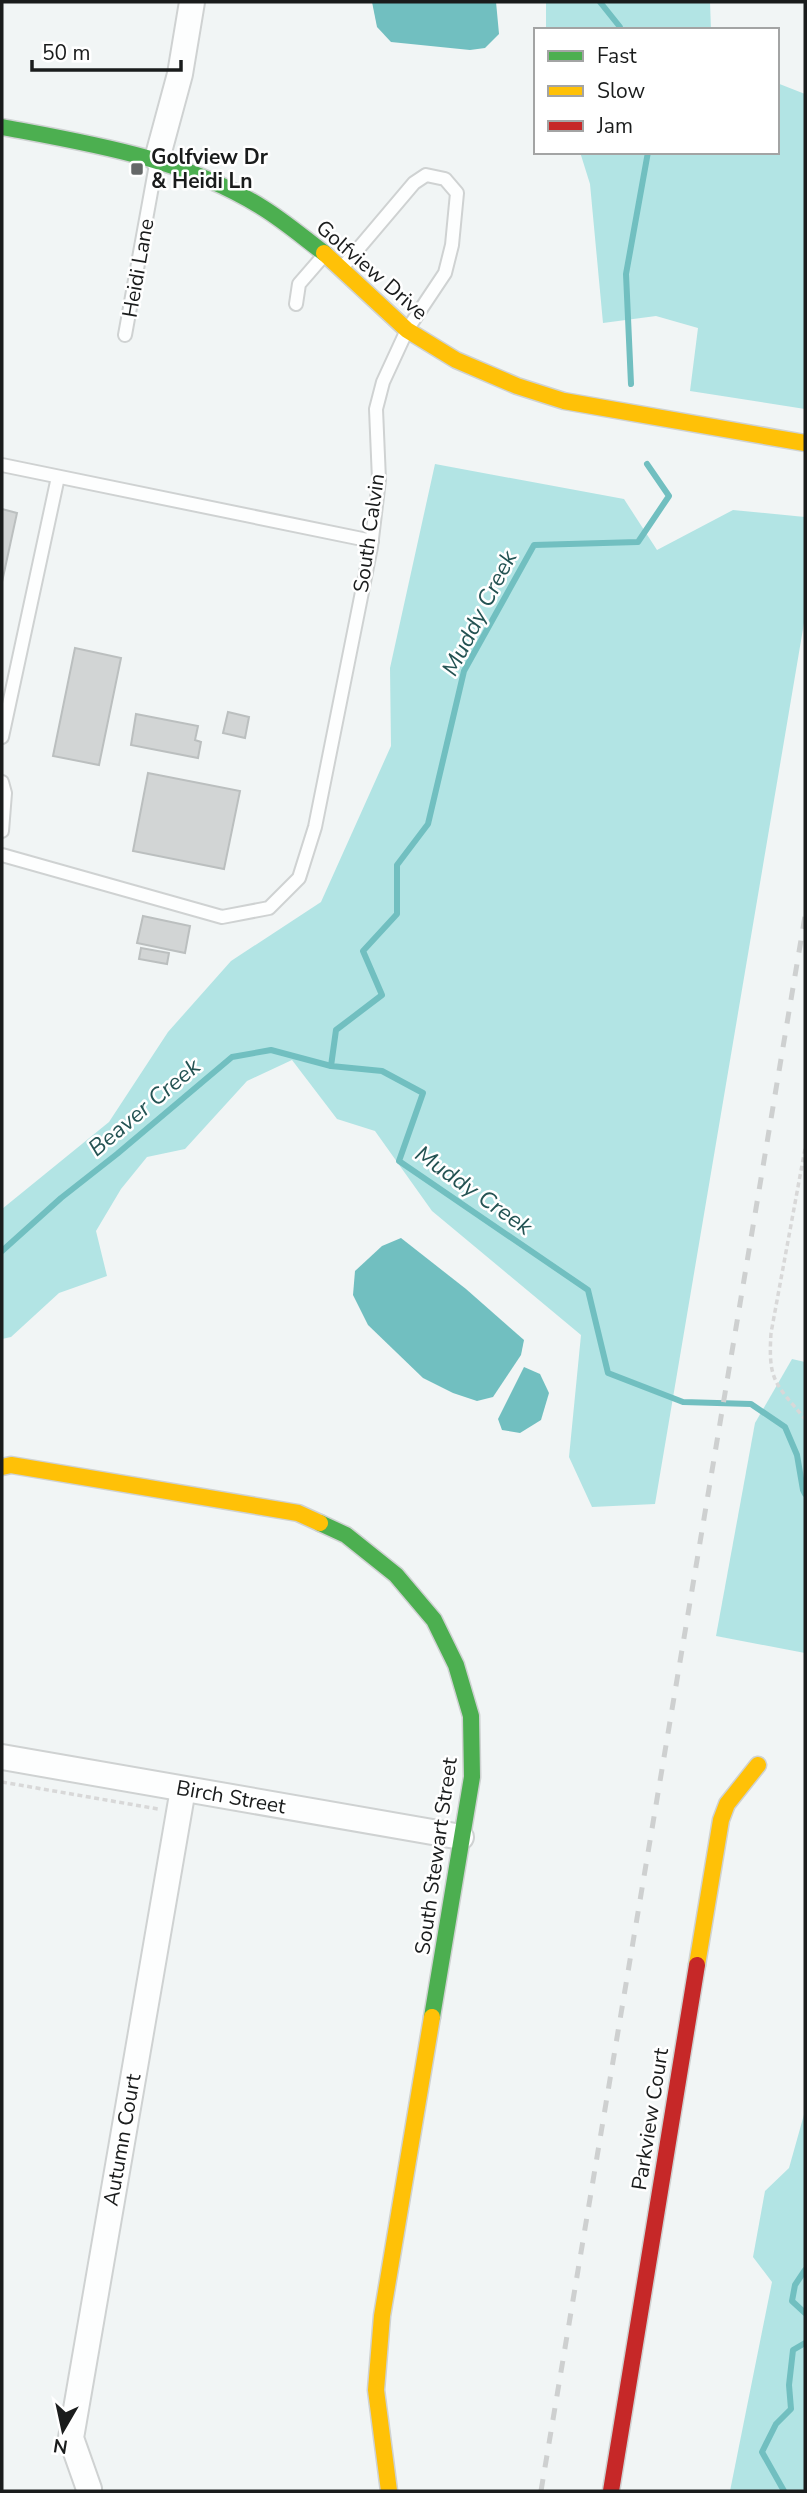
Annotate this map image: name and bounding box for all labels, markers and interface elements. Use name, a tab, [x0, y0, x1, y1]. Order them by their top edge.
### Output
scale bar	[32, 28, 180, 72]
legend	[534, 28, 779, 154]
text: 50 m	[42, 39, 91, 67]
text: Fast	[597, 42, 637, 70]
text: Slow	[597, 77, 646, 105]
text: Jam	[596, 112, 633, 140]
place label: Golfview Dr & Heidi Ln	[151, 143, 269, 195]
marker: Golfview Dr & Heidi Ln	[129, 161, 145, 177]
street label: Golfview Drive	[310, 214, 434, 326]
street label: Heidi Lane	[116, 216, 160, 320]
street label: South Calvin	[347, 472, 391, 594]
water label: Muddy Creek	[435, 545, 525, 681]
water label: Beaver Creek	[82, 1051, 207, 1163]
water label: Muddy Creek	[409, 1139, 539, 1243]
street label: South Stewart Street	[408, 1755, 464, 1956]
street label: Birch Street	[174, 1774, 289, 1821]
street label: Parkview Court	[625, 2045, 675, 2192]
street label: Autumn Court	[97, 2071, 148, 2208]
north arrow	[28, 2395, 98, 2465]
text: N	[51, 2432, 70, 2460]

